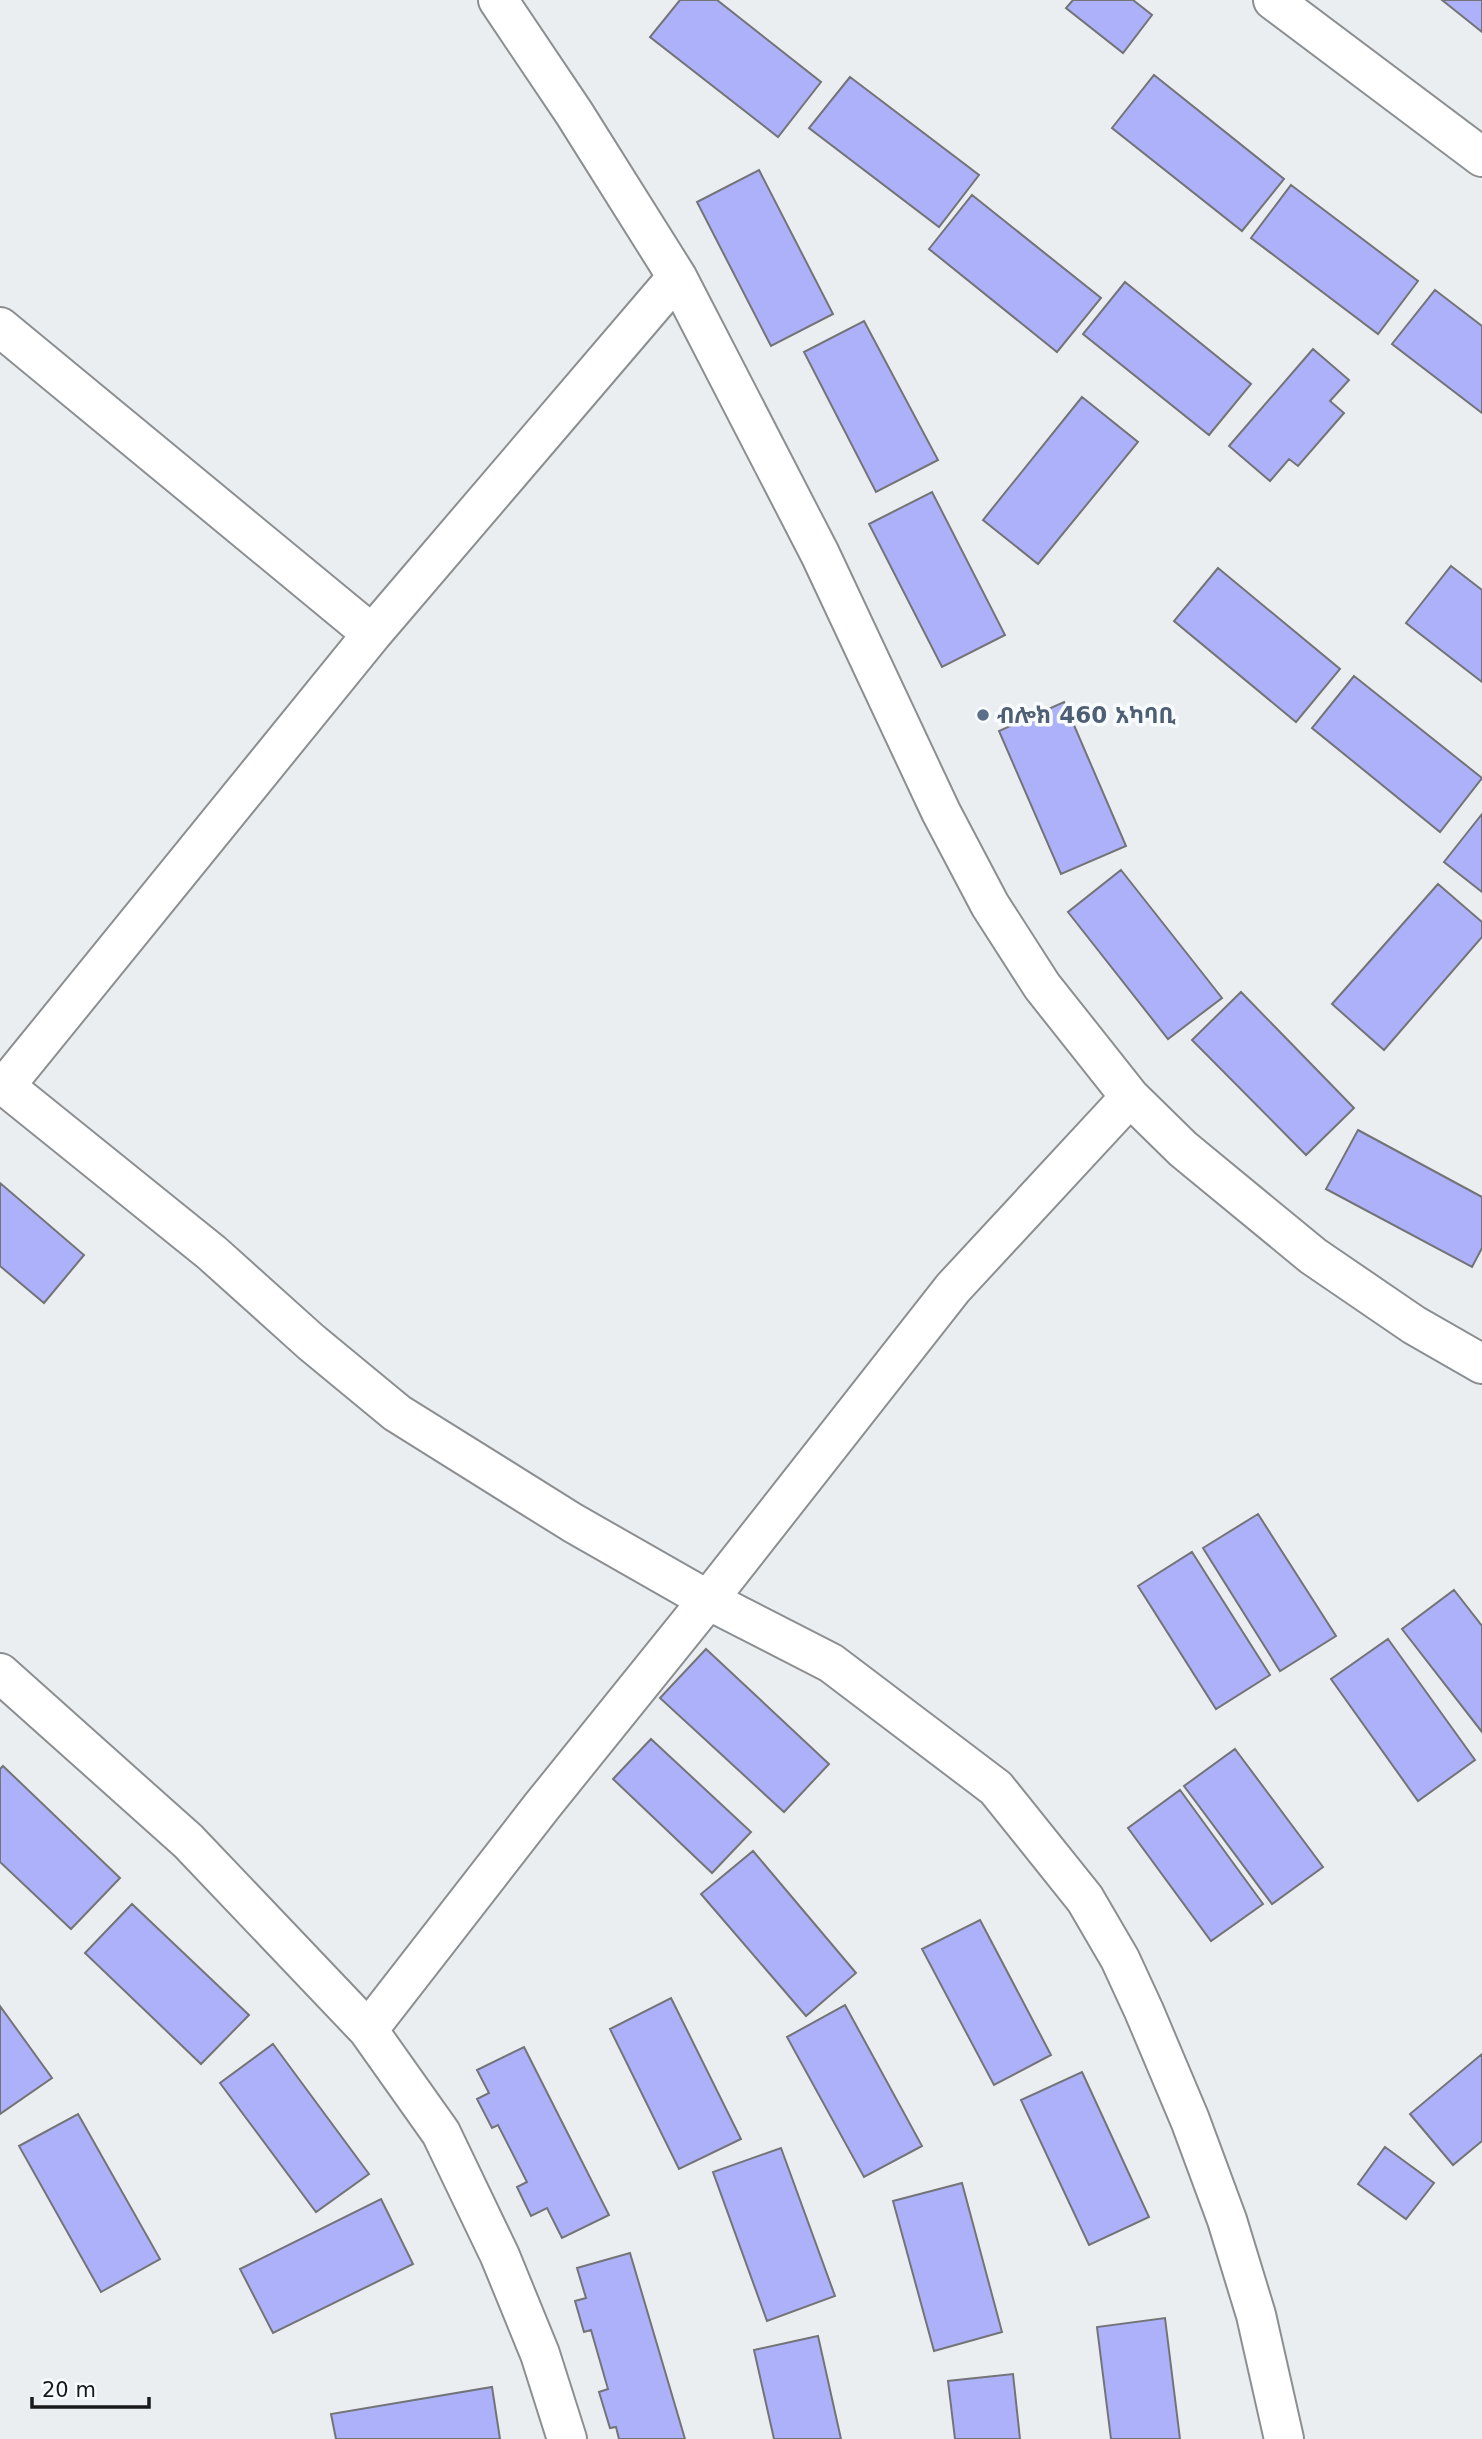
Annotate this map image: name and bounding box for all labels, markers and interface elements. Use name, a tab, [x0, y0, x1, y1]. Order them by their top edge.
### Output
place label: ብሎክ 460 አካባቢ	[997, 702, 1176, 728]
marker: ብሎክ 460 አካባቢ	[975, 707, 991, 723]
scale bar	[32, 2366, 149, 2410]
text: 20 m	[42, 2378, 96, 2402]

